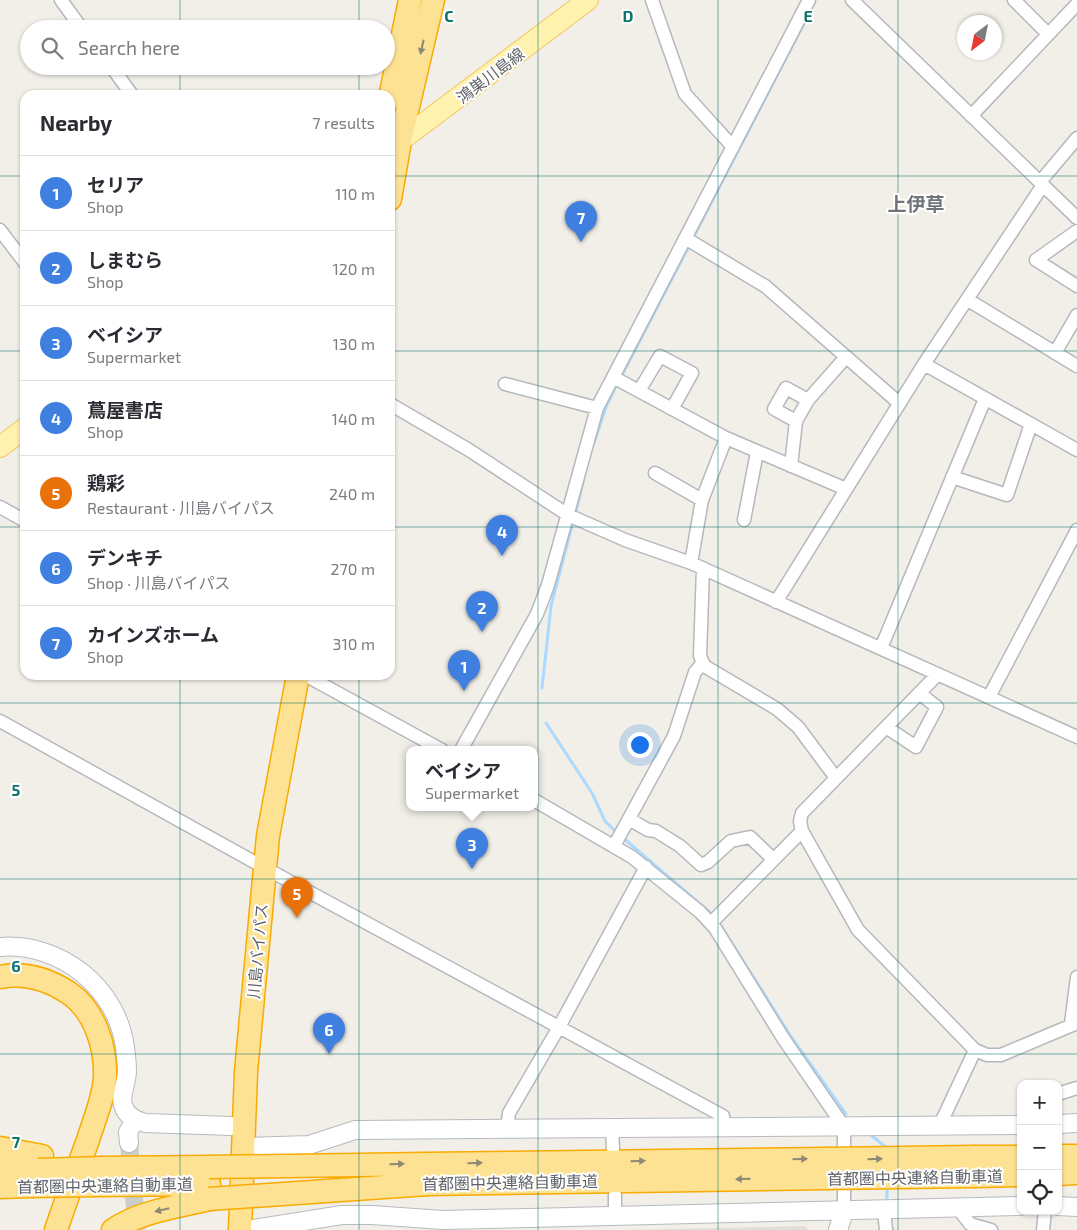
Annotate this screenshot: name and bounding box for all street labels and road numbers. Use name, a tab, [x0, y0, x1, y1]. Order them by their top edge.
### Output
street label: 鴻巣川島線	[452, 43, 528, 107]
street label: 川島バイパス	[243, 903, 271, 999]
street label: 首都圏中央連絡自動車道	[827, 1166, 1003, 1188]
street label: 首都圏中央連絡自動車道	[422, 1171, 598, 1193]
street label: 首都圏中央連絡自動車道	[17, 1174, 193, 1196]

